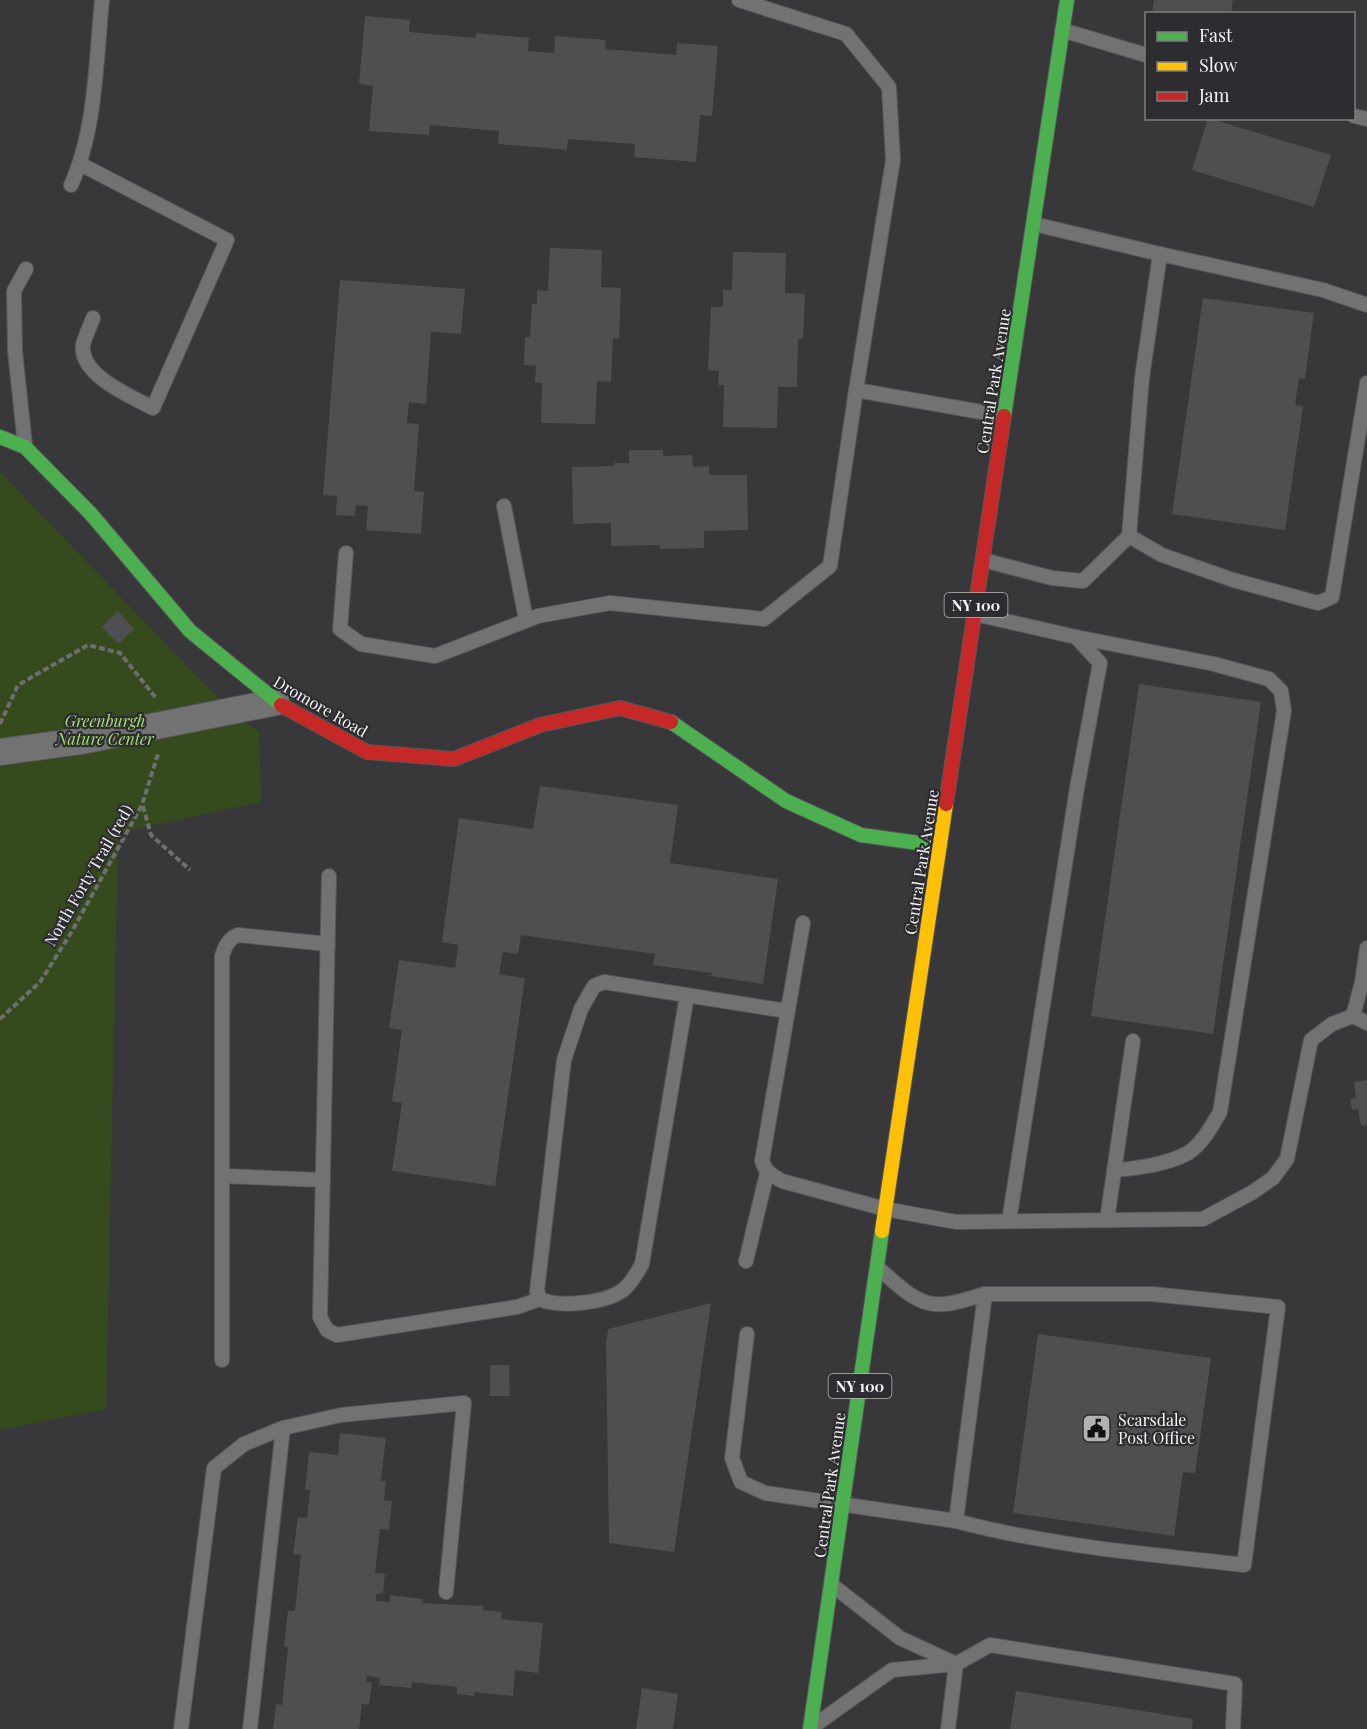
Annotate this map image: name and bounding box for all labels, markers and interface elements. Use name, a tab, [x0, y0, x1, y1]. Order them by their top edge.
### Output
legend	[1145, 12, 1355, 120]
text: Fast	[1199, 23, 1233, 47]
text: Slow	[1199, 53, 1237, 77]
text: Jam	[1198, 83, 1229, 107]
street label: Central Park Avenue	[971, 307, 1015, 455]
road number: NY 100	[944, 593, 1008, 617]
street label: Dromore Road	[270, 671, 372, 741]
park label: Greenburgh Nature Center	[54, 710, 155, 749]
street label: Central Park Avenue	[899, 788, 943, 936]
street label: North Forty Trail (red)	[39, 801, 137, 949]
road number: NY 100	[828, 1374, 892, 1398]
place label: Scarsdale Post Office	[1118, 1409, 1195, 1448]
street label: Central Park Avenue	[808, 1411, 850, 1559]
public building icon: Scarsdale Post Office	[1081, 1412, 1113, 1444]

